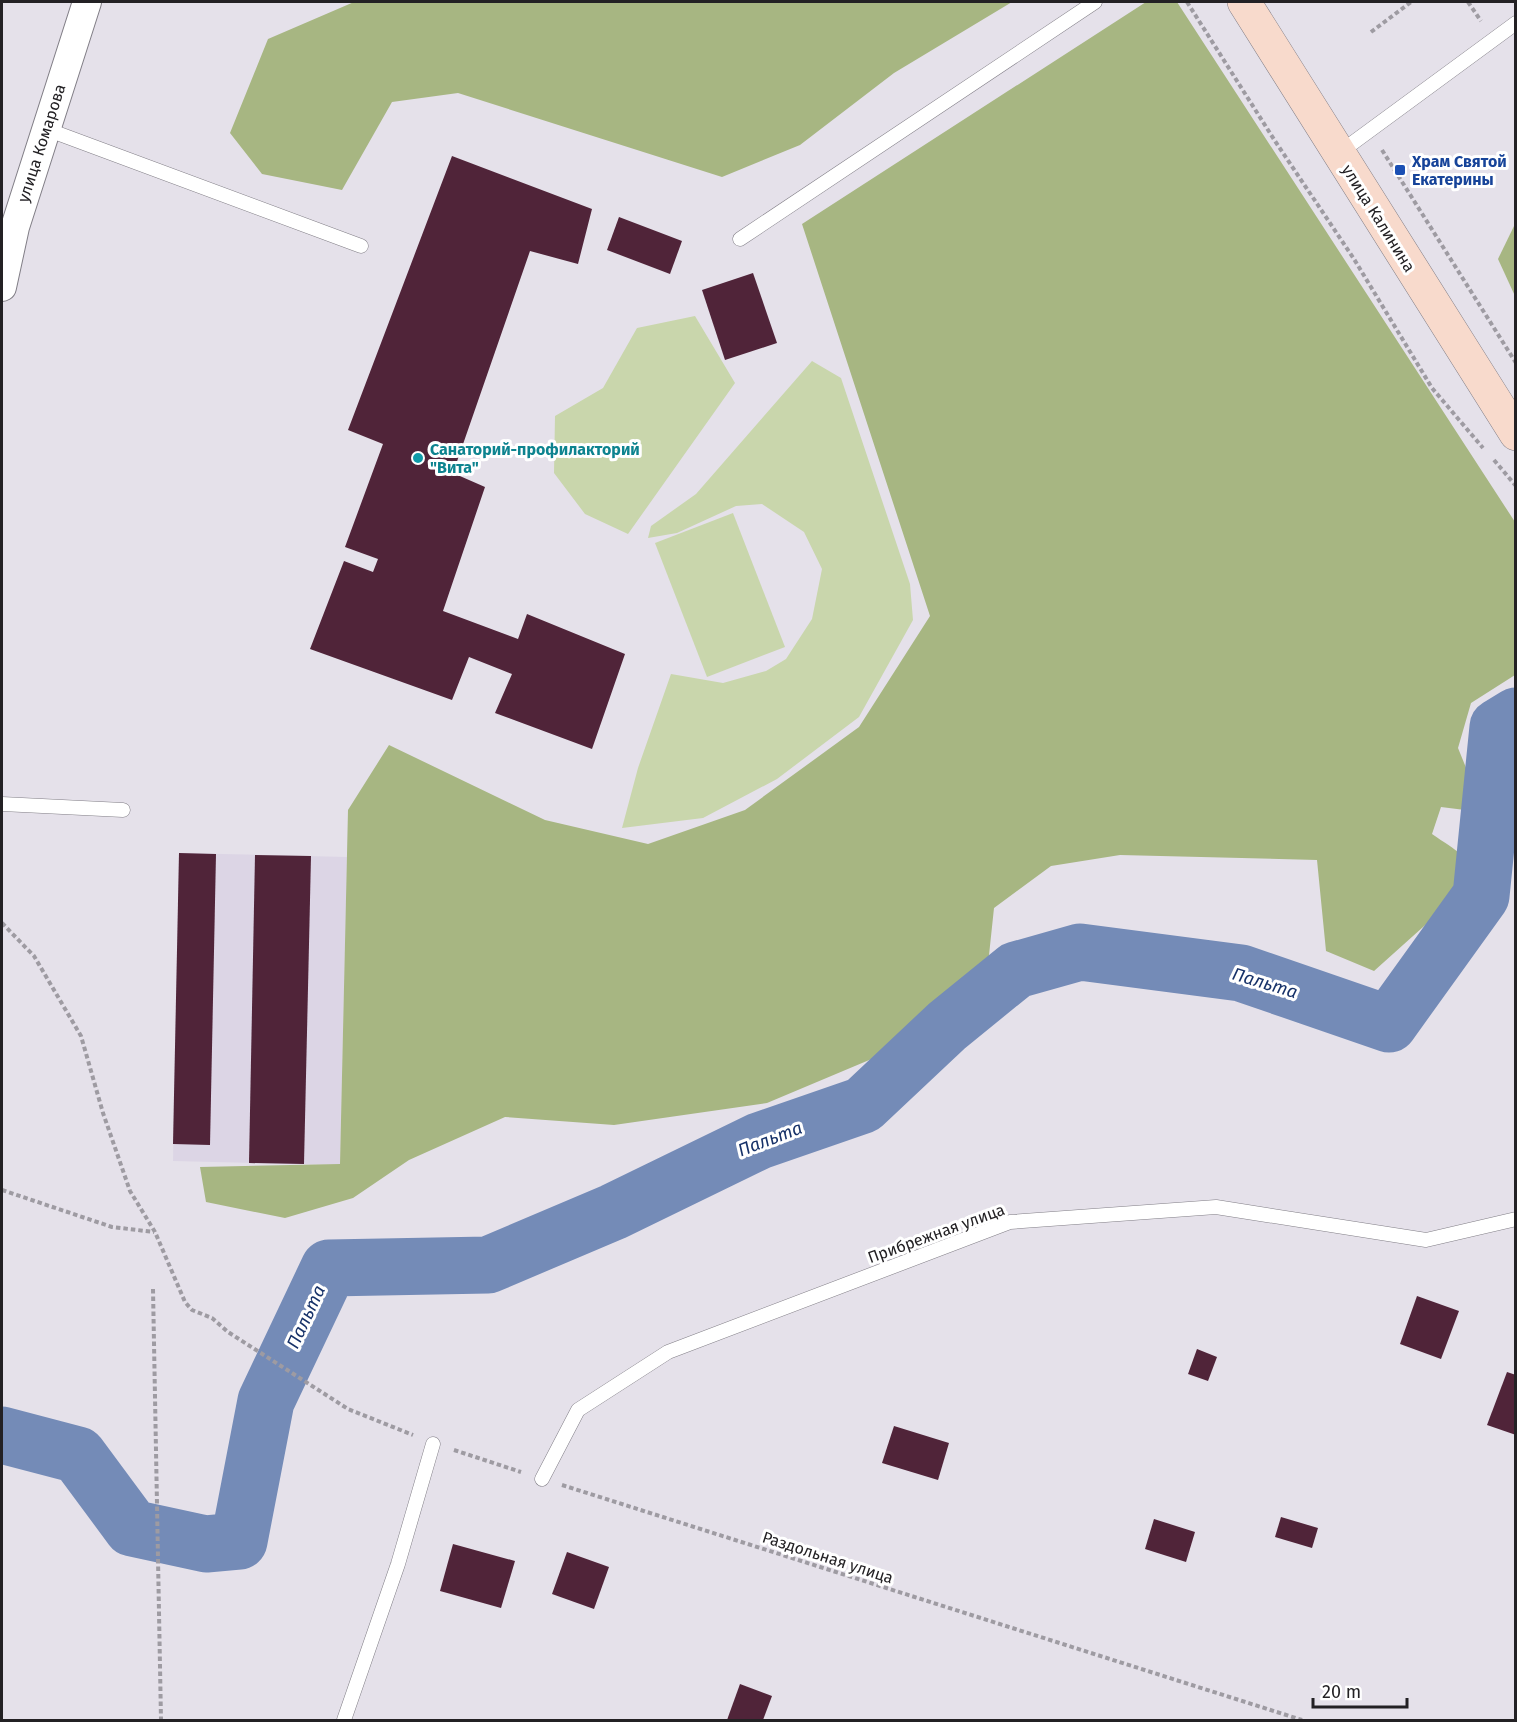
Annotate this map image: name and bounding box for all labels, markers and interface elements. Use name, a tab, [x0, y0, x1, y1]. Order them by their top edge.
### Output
street label: улица Комарова	[13, 82, 70, 205]
place label: Храм Святой Екатерины	[1411, 152, 1507, 189]
street label: улица Калинина	[1338, 161, 1419, 275]
marker: Храм Святой Екатерины	[1393, 163, 1407, 177]
place label: Санаторий-профилакторий "Вита"	[430, 440, 640, 477]
marker: Санаторий-профилакторий "Вита"	[411, 451, 425, 465]
water label: Пальта	[1230, 963, 1300, 1003]
water label: Пальта	[735, 1117, 805, 1161]
street label: Прибрежная улица	[865, 1200, 1007, 1267]
water label: Пальта	[282, 1282, 330, 1352]
street label: Раздольная улица	[760, 1527, 896, 1588]
scale bar	[1313, 1671, 1408, 1709]
text: 20 m	[1322, 1681, 1361, 1703]

